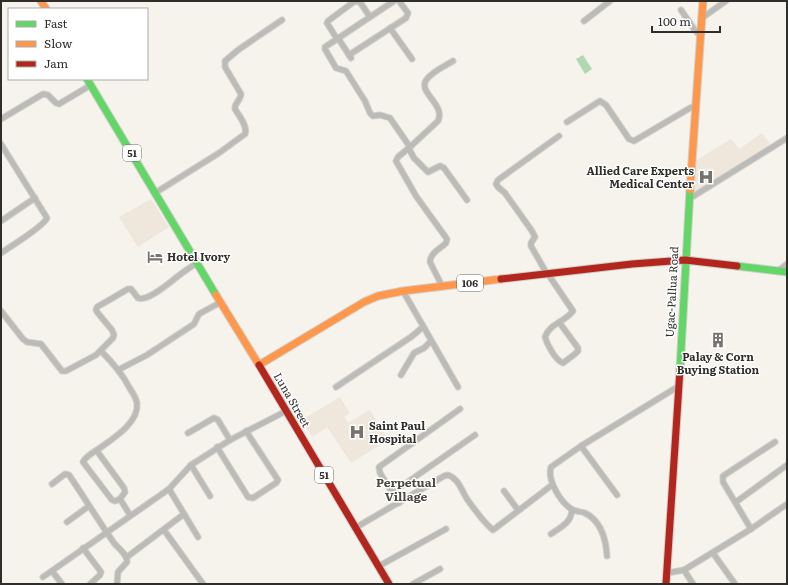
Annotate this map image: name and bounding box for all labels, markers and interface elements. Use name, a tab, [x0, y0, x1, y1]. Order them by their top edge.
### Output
legend	[8, 8, 148, 80]
scale bar	[652, 8, 720, 34]
text: 100 m	[658, 12, 691, 30]
text: Fast	[44, 14, 68, 32]
text: Slow	[44, 34, 73, 52]
text: Jam	[44, 54, 69, 72]
road number: 51	[123, 145, 141, 161]
place label: Allied Care Experts Medical Center	[586, 162, 694, 191]
hospital icon: Allied Care Experts Medical Center	[697, 168, 715, 186]
street label: Ugac-Pallua Road	[661, 246, 681, 338]
hotel icon: Hotel Ivory	[146, 248, 164, 266]
place label: Hotel Ivory	[167, 248, 230, 264]
road number: 106	[457, 275, 483, 291]
building icon: Palay & Corn Buying Station	[709, 331, 727, 349]
place label: Palay & Corn Buying Station	[677, 348, 760, 377]
street label: Luna Street	[271, 369, 315, 430]
place label: Saint Paul Hospital	[369, 417, 425, 446]
hospital icon: Saint Paul Hospital	[348, 423, 366, 441]
road number: 51	[315, 467, 333, 483]
district label: Perpetual Village	[376, 473, 437, 505]

